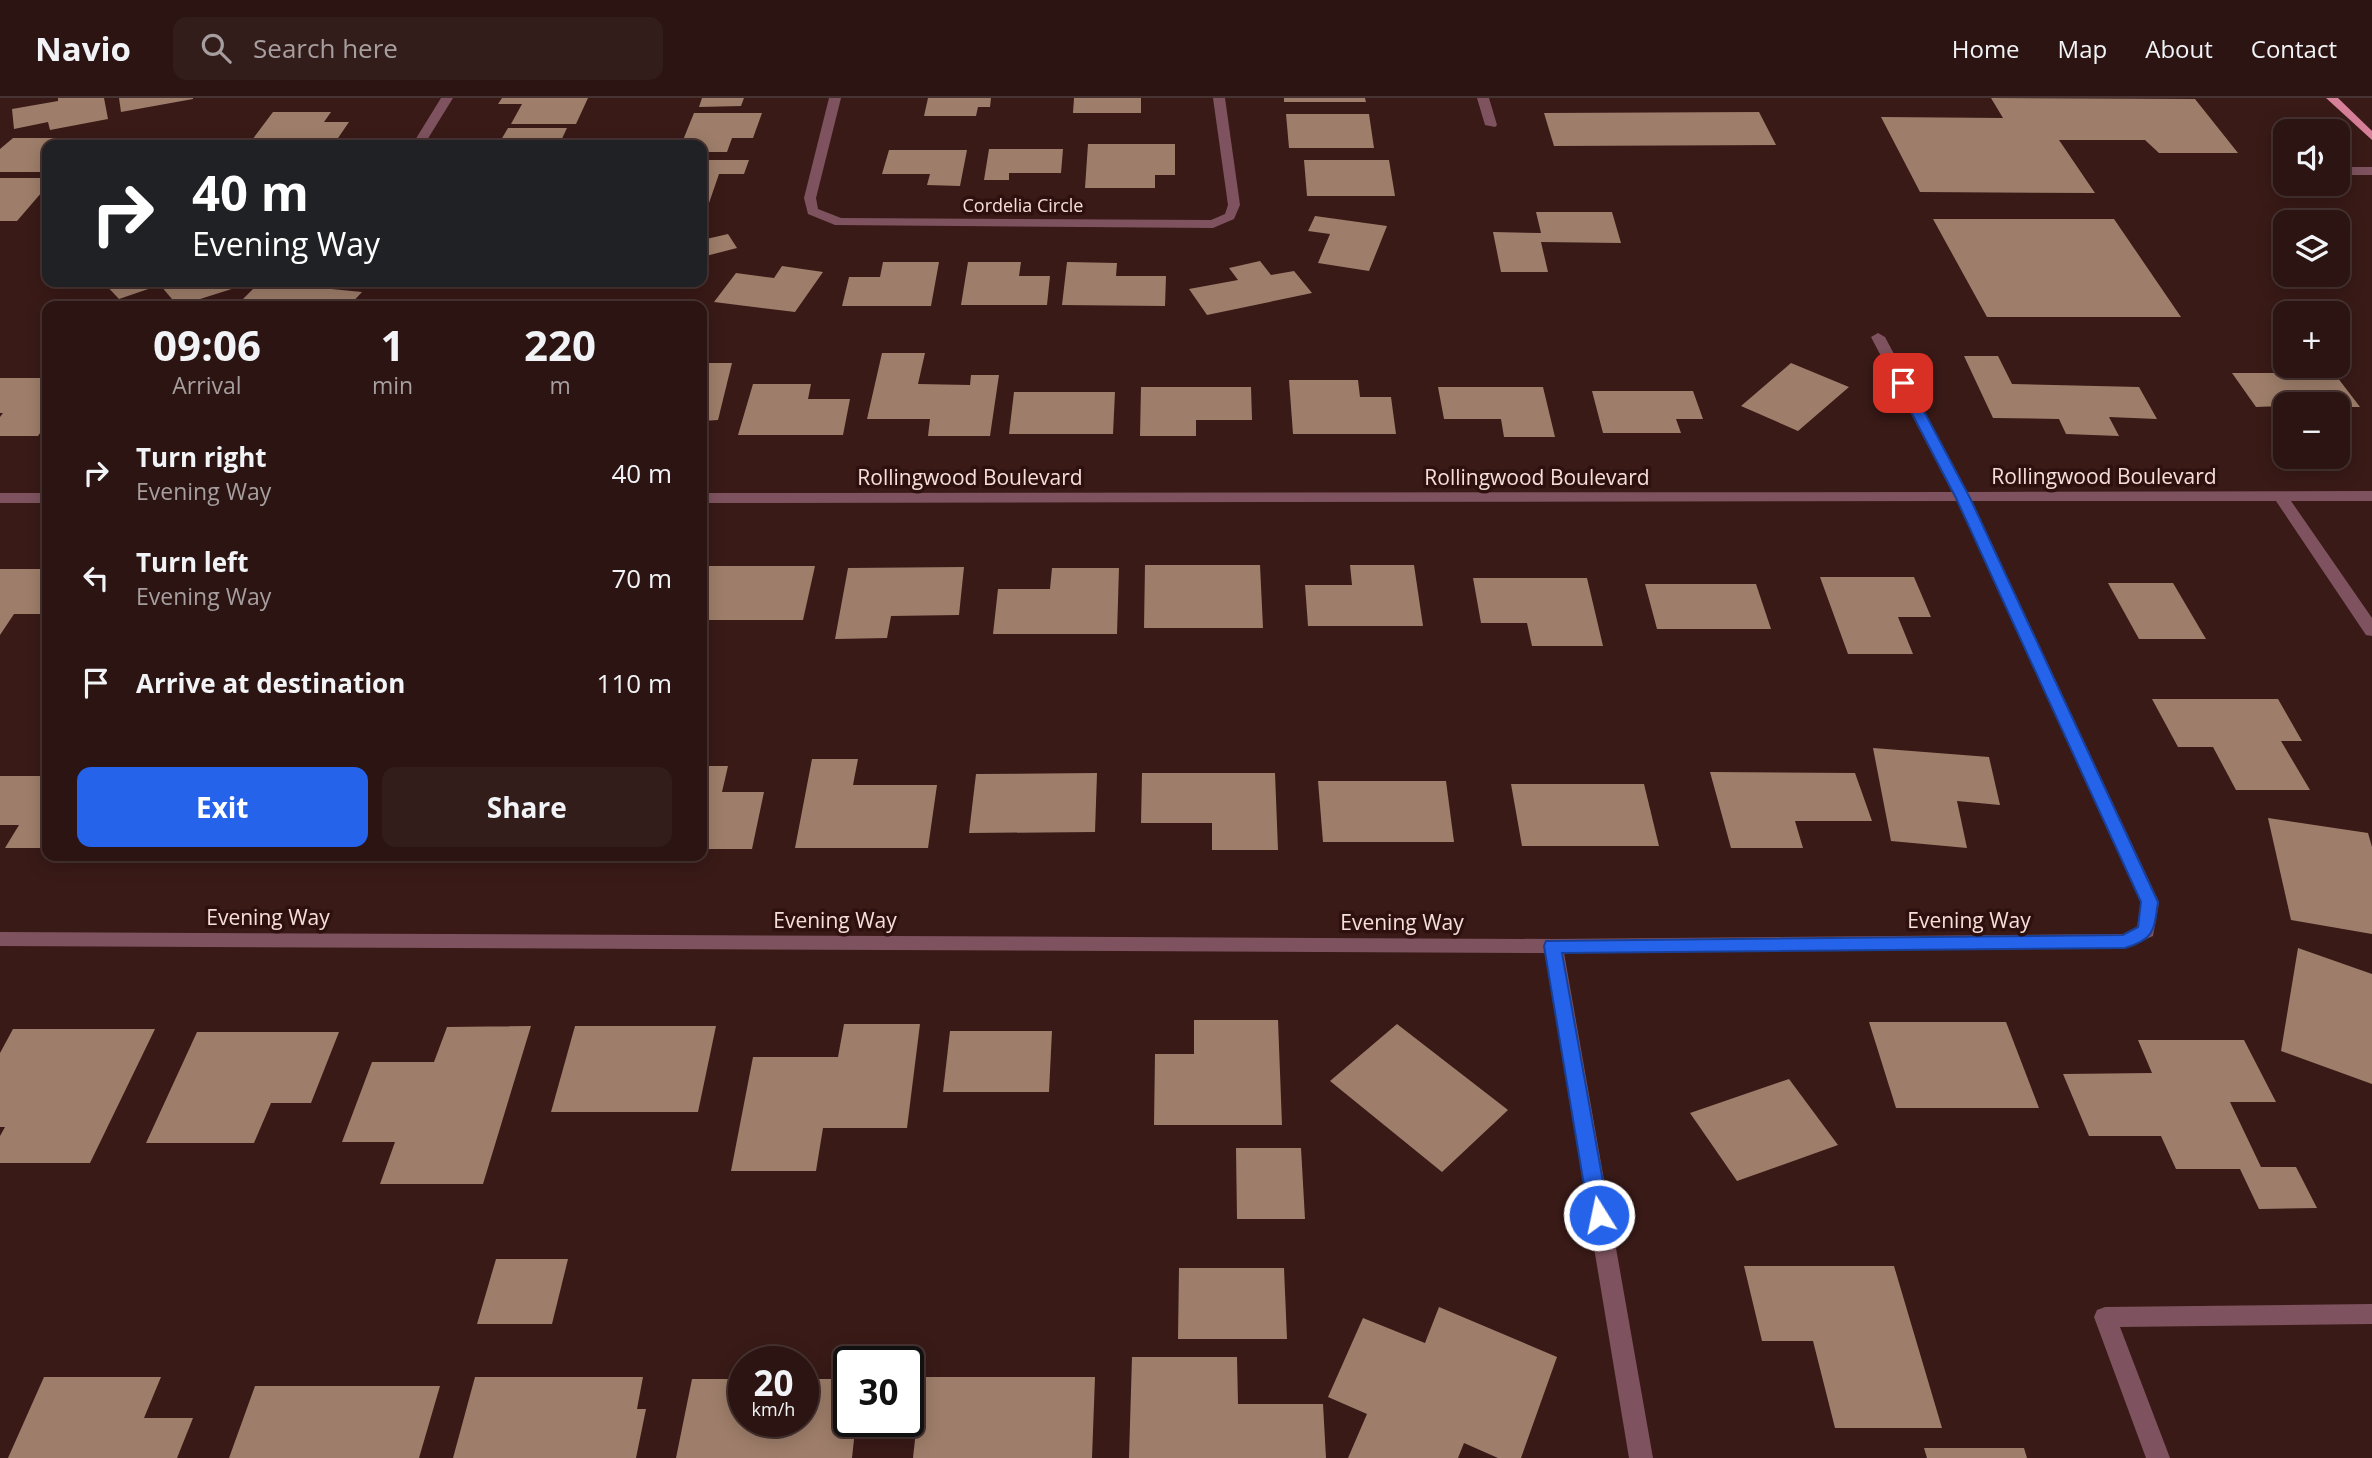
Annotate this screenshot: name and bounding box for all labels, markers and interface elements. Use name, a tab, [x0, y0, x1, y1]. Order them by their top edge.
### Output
search box	[173, 17, 663, 80]
text: Navio	[35, 26, 131, 71]
icon: search	[197, 29, 235, 67]
text: Search here	[253, 30, 398, 66]
text: Home	[1952, 32, 2020, 65]
text: Map	[2058, 32, 2107, 65]
text: About	[2145, 32, 2213, 65]
text: Contact	[2251, 32, 2337, 65]
map controls	[2273, 119, 2350, 469]
button: sound	[2273, 119, 2350, 196]
text: 40 m	[192, 159, 309, 225]
icon: right	[77, 168, 168, 259]
street label: Cordelia Circle	[963, 193, 1083, 217]
button: layers	[2273, 210, 2350, 287]
text: Evening Way	[192, 222, 380, 265]
button: +	[2273, 301, 2350, 378]
text: 09:06	[153, 316, 261, 373]
text: 1	[380, 316, 405, 373]
text: 220	[524, 316, 596, 373]
pin	[1873, 353, 1933, 413]
icon: arrive	[1884, 364, 1922, 402]
text: Arrival	[172, 369, 242, 401]
text: min	[372, 369, 413, 401]
text: m	[549, 369, 571, 401]
button: −	[2273, 392, 2350, 469]
text: Turn right	[136, 439, 267, 475]
icon: right	[77, 454, 115, 492]
text: 40 m	[611, 455, 672, 491]
street label: Rollingwood Boulevard	[1991, 462, 2217, 490]
street label: Rollingwood Boulevard	[857, 463, 1083, 491]
street label: Rollingwood Boulevard	[1424, 463, 1650, 491]
text: Evening Way	[136, 475, 271, 507]
text: Turn left	[136, 544, 248, 580]
icon: left	[77, 559, 115, 597]
text: 70 m	[611, 560, 672, 596]
text: Evening Way	[136, 580, 271, 612]
icon: arrive	[77, 664, 115, 702]
text: Arrive at destination	[136, 665, 405, 701]
text: 110 m	[597, 665, 672, 701]
button: Exit	[77, 767, 368, 847]
button: Share	[382, 767, 672, 847]
street label: Evening Way	[206, 903, 330, 931]
street label: Evening Way	[773, 906, 897, 934]
street label: Evening Way	[1907, 906, 2031, 934]
street label: Evening Way	[1340, 908, 1464, 936]
position arrow	[1562, 1178, 1636, 1252]
speed limit sign: 30	[833, 1346, 924, 1437]
text: 20	[753, 1359, 794, 1406]
text: km/h	[752, 1397, 795, 1421]

